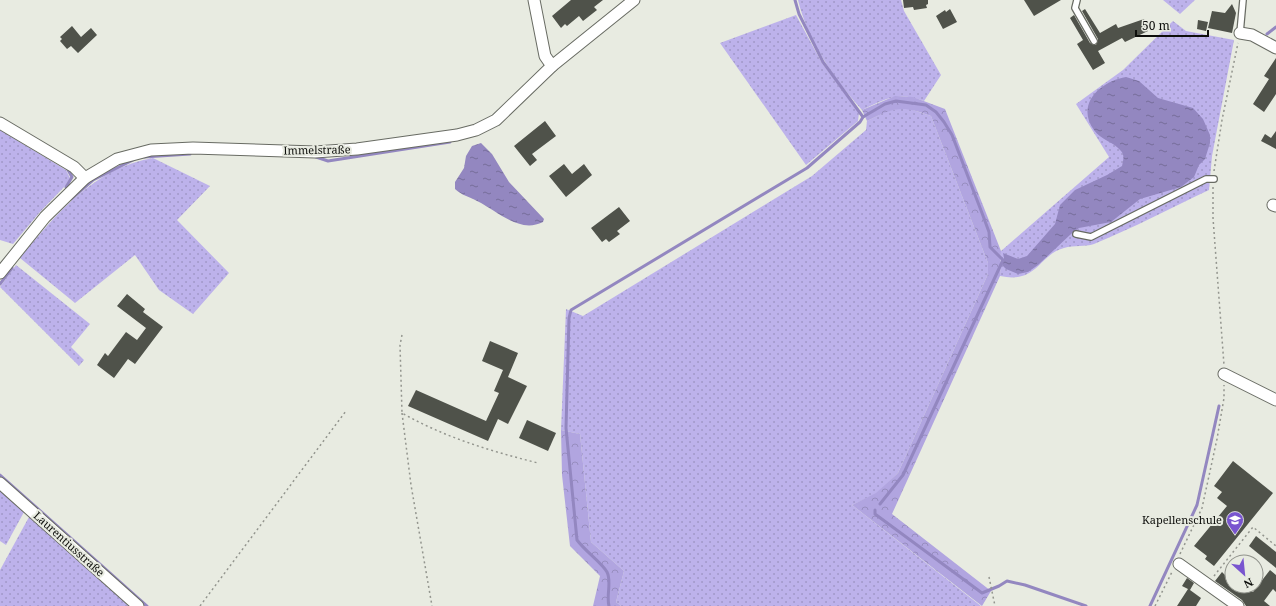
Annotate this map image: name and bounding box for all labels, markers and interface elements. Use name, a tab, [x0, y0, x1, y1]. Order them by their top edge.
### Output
scale bar	[1136, 12, 1208, 38]
text: 50 m	[1142, 17, 1170, 34]
street label: Immelstraße	[283, 141, 351, 158]
street label: Laurentiusstraße	[31, 508, 108, 580]
school or university icon: Kapellenschule	[1225, 510, 1245, 535]
place label: Kapellenschule	[1142, 512, 1222, 527]
north arrow	[1224, 554, 1264, 594]
text: N	[1241, 575, 1256, 592]

